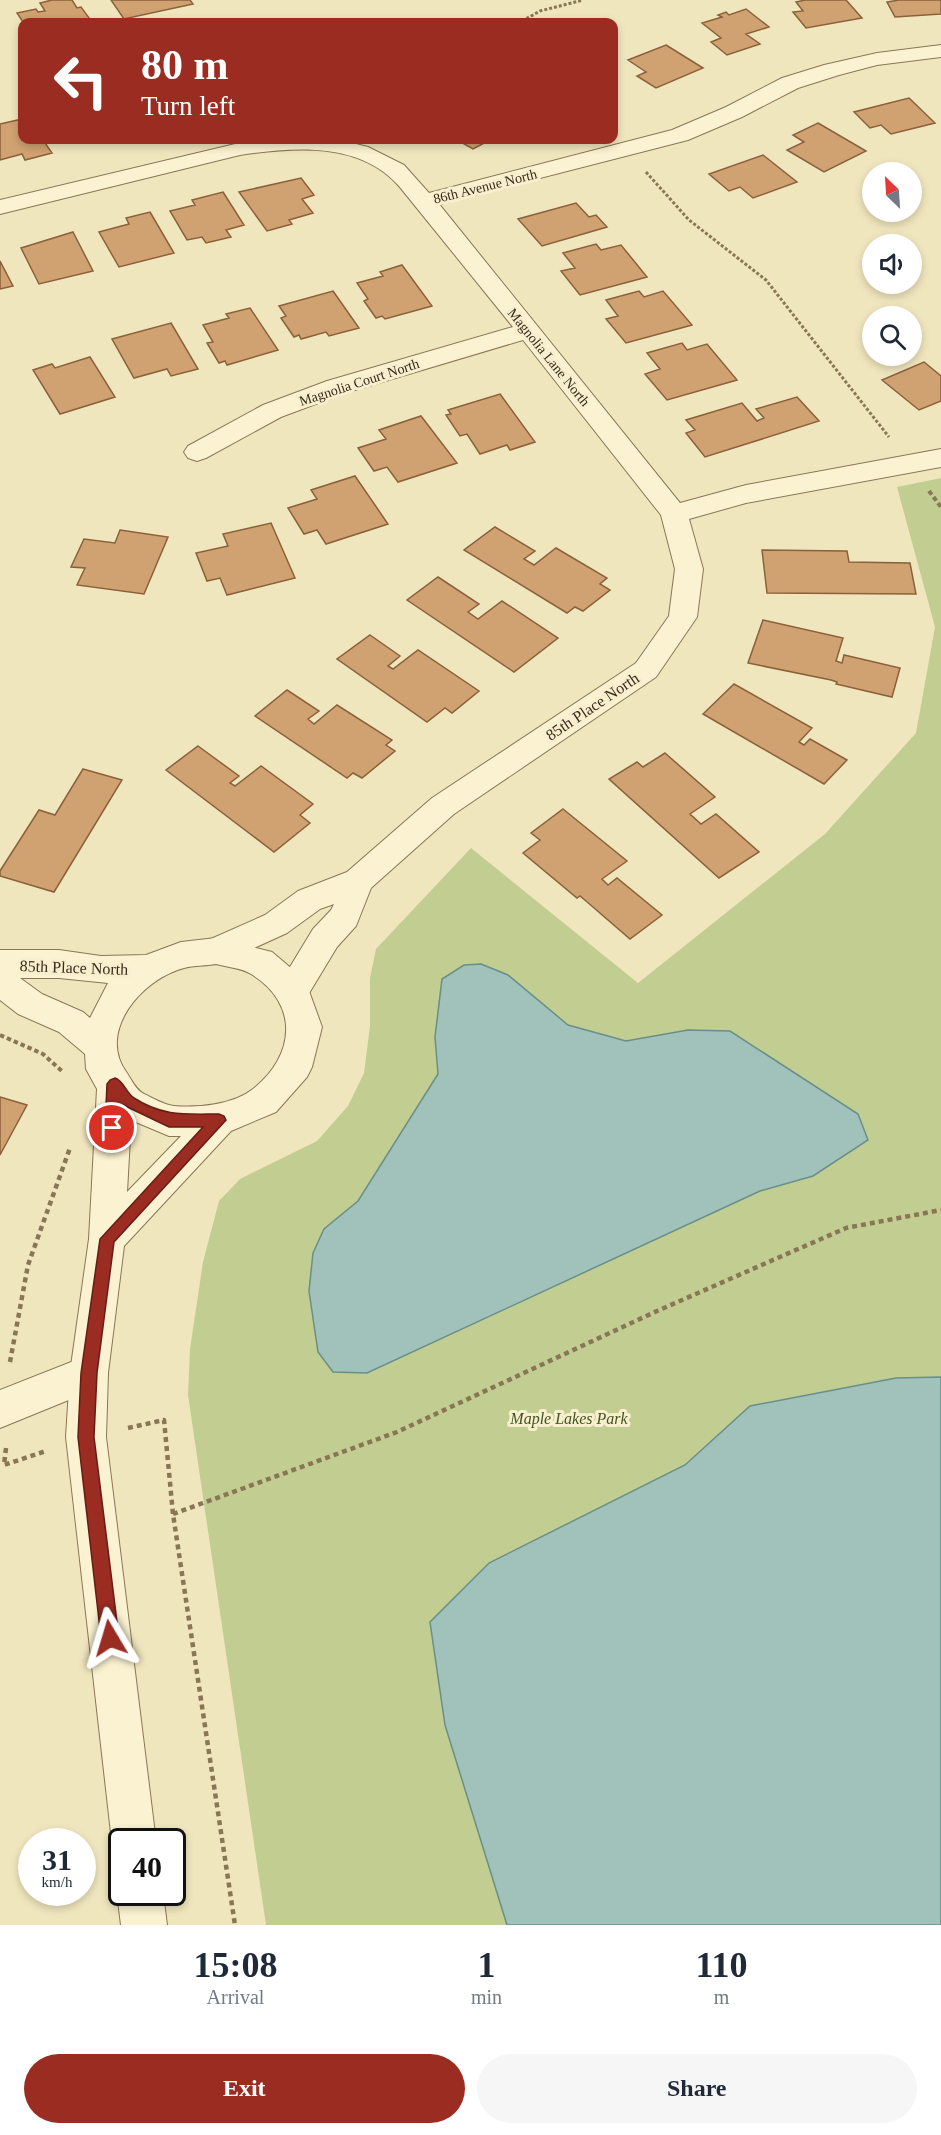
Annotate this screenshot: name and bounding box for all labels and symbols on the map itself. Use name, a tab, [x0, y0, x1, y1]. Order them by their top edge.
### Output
north arrow	[862, 162, 922, 222]
street label: 86th Avenue North	[432, 166, 538, 207]
street label: Magnolia Lane North	[505, 305, 593, 409]
street label: Magnolia Court North	[297, 356, 421, 409]
street label: 85th Place North	[543, 669, 642, 744]
street label: 85th Place North	[20, 957, 128, 978]
pin	[86, 1102, 137, 1153]
park label: Maple Lakes Park	[509, 1410, 629, 1428]
position arrow	[78, 1606, 142, 1670]
speed limit sign: 40	[108, 1828, 186, 1906]

